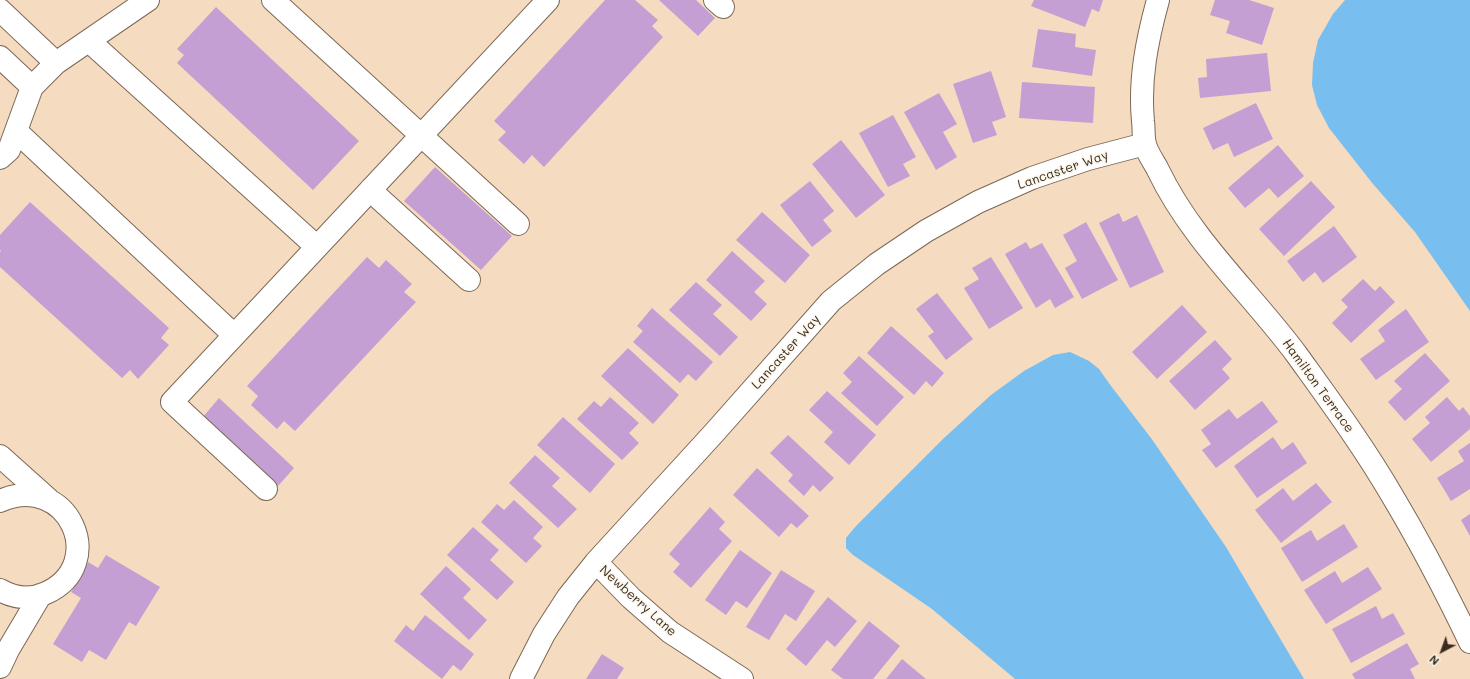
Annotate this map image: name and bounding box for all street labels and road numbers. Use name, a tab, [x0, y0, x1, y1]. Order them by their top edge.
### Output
street label: Lancaster Way	[1016, 147, 1110, 193]
street label: Lancaster Way	[748, 311, 824, 393]
street label: Hamilton Terrace	[1279, 336, 1357, 436]
street label: Newberry Lane	[596, 562, 680, 640]

